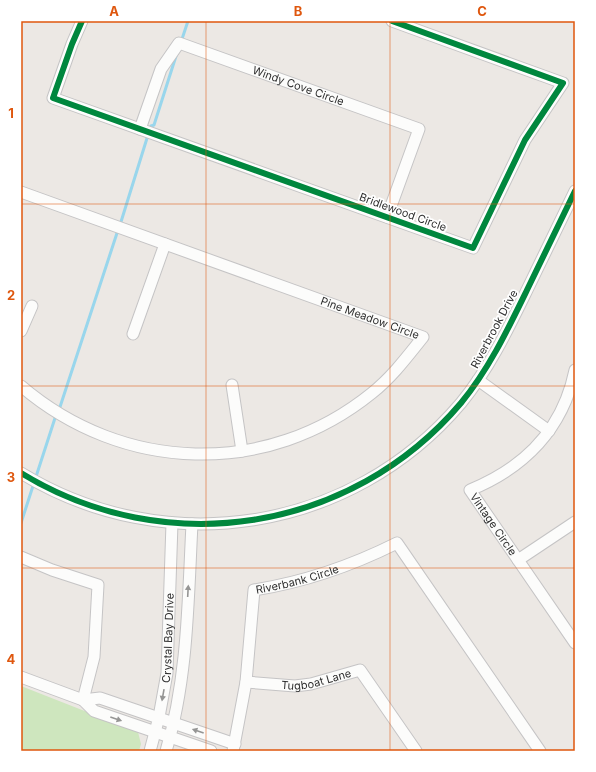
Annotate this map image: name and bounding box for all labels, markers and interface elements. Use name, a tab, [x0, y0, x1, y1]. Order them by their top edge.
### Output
text: A	[109, 3, 119, 19]
text: B	[294, 3, 303, 19]
text: C	[477, 3, 487, 19]
street label: Windy Cove Circle	[251, 63, 346, 109]
text: 1	[8, 105, 14, 121]
street label: Bridlewood Circle	[358, 190, 448, 234]
text: 2	[7, 287, 15, 303]
street label: Riverbrook Drive	[467, 287, 521, 371]
street label: Pine Meadow Circle	[319, 294, 421, 342]
text: 3	[7, 469, 15, 485]
street label: Vintage Circle	[467, 490, 520, 558]
street label: Riverbank Circle	[255, 562, 341, 597]
one-way arrow	[185, 585, 192, 597]
street label: Crystal Bay Drive	[158, 593, 177, 684]
text: 4	[7, 651, 16, 667]
street label: Tugboat Lane	[281, 666, 353, 693]
one-way arrow	[159, 689, 165, 701]
one-way arrow	[111, 716, 123, 722]
one-way arrow	[191, 728, 203, 734]

